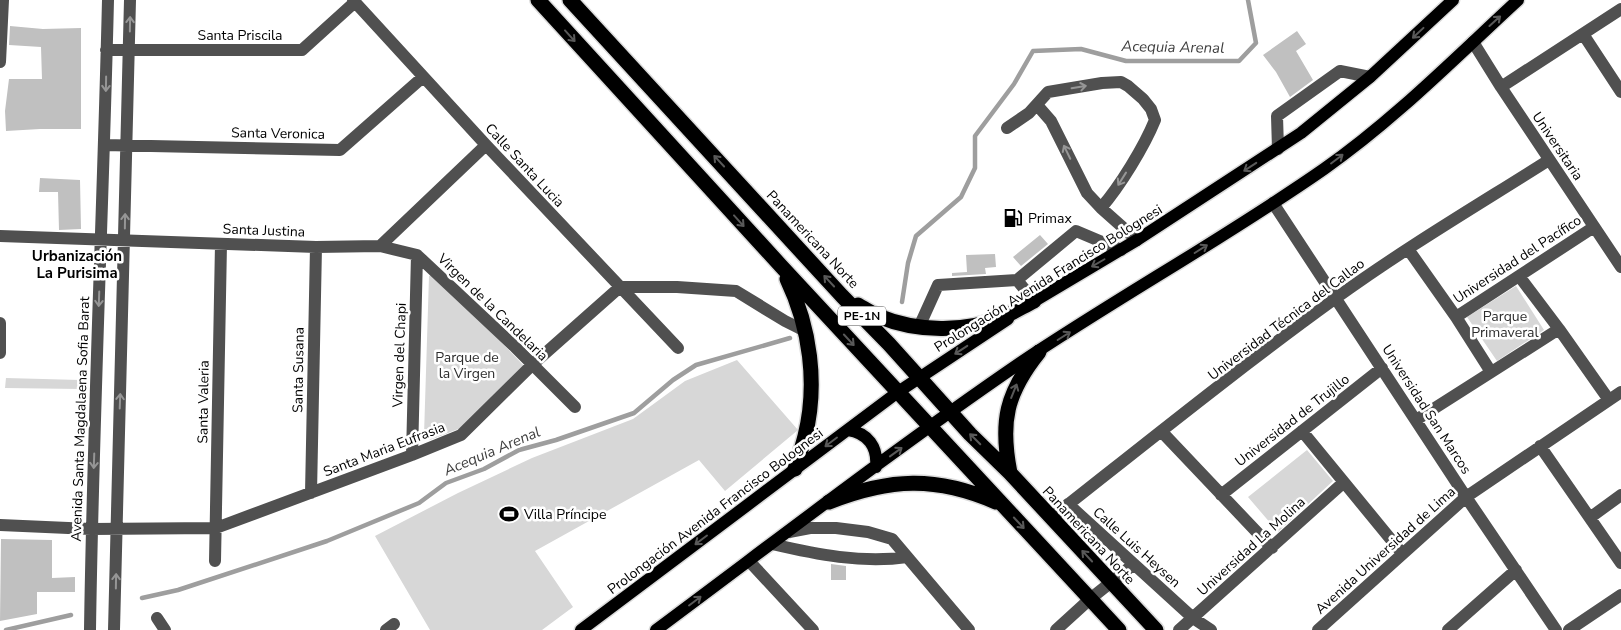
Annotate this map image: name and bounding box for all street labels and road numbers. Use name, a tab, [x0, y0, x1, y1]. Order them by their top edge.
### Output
street label: Santa Priscila	[198, 26, 282, 45]
street label: Universitaria	[1528, 108, 1588, 184]
street label: Calle Santa Lucia	[481, 119, 568, 211]
street label: Santa Veronica	[231, 123, 325, 144]
street label: Panamericana Norte	[762, 186, 863, 292]
street label: Prolongación Avenida Francisco Bolognesi	[931, 200, 1166, 357]
street label: Universidad del Pacífico	[1450, 211, 1585, 308]
street label: Santa Justina	[222, 220, 306, 241]
street label: Virgen de la Candelaria	[433, 249, 552, 365]
street label: Universidad Técnica del Callao	[1204, 254, 1369, 385]
street label: Avenida Santa Magdalaena Sofia Barat	[67, 296, 94, 542]
street label: Virgen del Chapi	[388, 302, 411, 409]
road number: PE-1N	[838, 306, 886, 326]
street label: Santa Susana	[288, 327, 309, 413]
street label: Universidad San Marcos	[1378, 341, 1476, 478]
street label: Santa Valeria	[193, 360, 214, 444]
street label: Universidad de Trujillo	[1231, 370, 1354, 471]
street label: Santa Maria Eufrasia	[321, 417, 448, 481]
street label: Prolongación Avenida Francisco Bolognesi	[604, 424, 827, 599]
street label: Panamericana Norte	[1038, 482, 1139, 588]
street label: Avenida Universidad de Lima	[1311, 482, 1459, 618]
street label: Universidad La Molina	[1193, 493, 1309, 600]
street label: Calle Luis Heysen	[1089, 503, 1185, 592]

